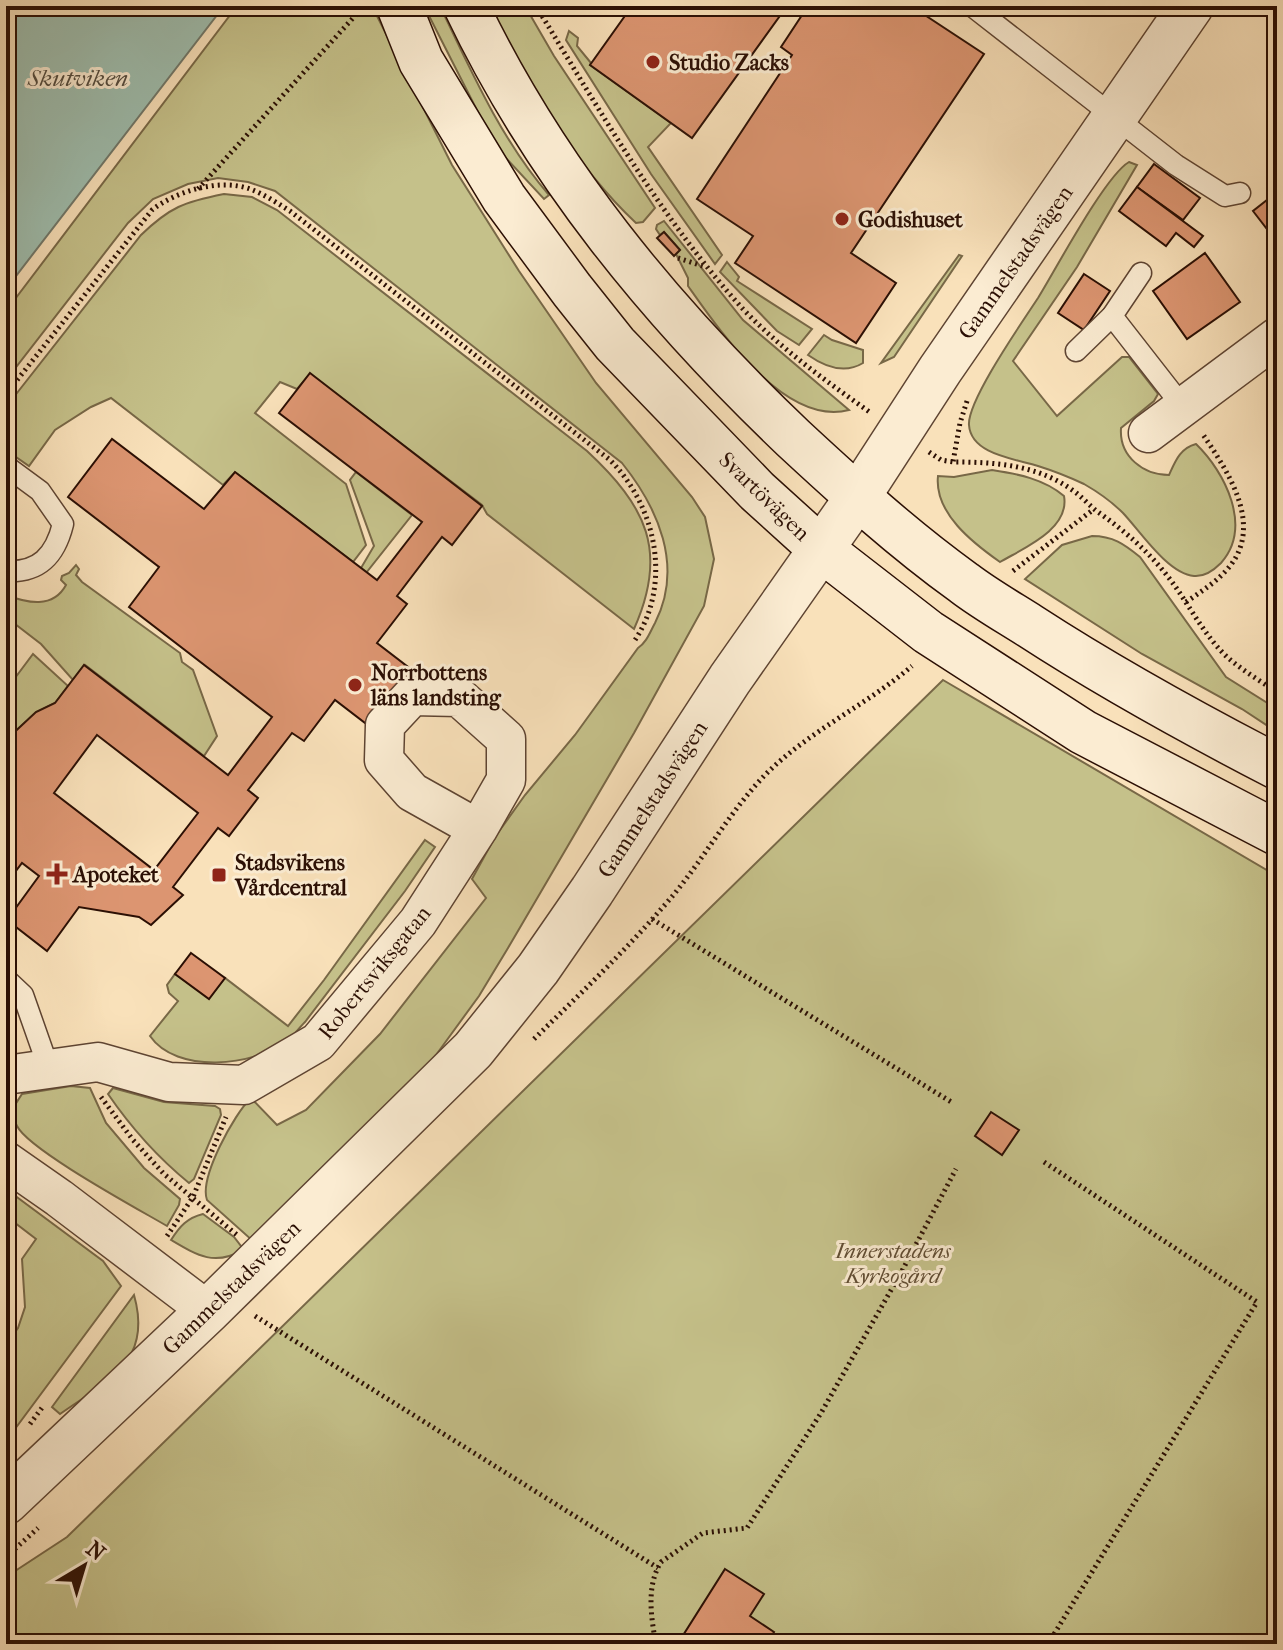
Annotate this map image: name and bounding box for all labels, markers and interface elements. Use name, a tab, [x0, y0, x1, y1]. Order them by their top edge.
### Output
place label: Studio Zacks	[669, 50, 789, 76]
marker: Studio Zacks	[644, 53, 662, 71]
water label: Skutviken	[27, 64, 128, 92]
street label: Gammelstadsvägen	[953, 180, 1079, 344]
place label: Godishuset	[858, 207, 964, 233]
marker: Godishuset	[833, 210, 851, 228]
street label: Svartövägen	[713, 447, 815, 547]
place label: Norrbottens läns landsting	[370, 660, 502, 711]
marker: Norrbottens läns landsting	[346, 676, 364, 694]
street label: Gammelstadsvägen	[592, 716, 713, 883]
place label: Stadsvikens Vårdcentral	[234, 850, 348, 901]
place label: Apoteket	[71, 862, 160, 888]
marker: Apoteket	[48, 865, 66, 883]
marker: Stadsvikens Vårdcentral	[210, 866, 228, 884]
street label: Robertsviksgatan	[313, 900, 437, 1045]
street label: Gammelstadsvägen	[157, 1215, 306, 1360]
park label: Innerstadens Kyrkogård	[834, 1238, 952, 1289]
north arrow	[44, 1526, 124, 1606]
text: N	[81, 1536, 111, 1567]

